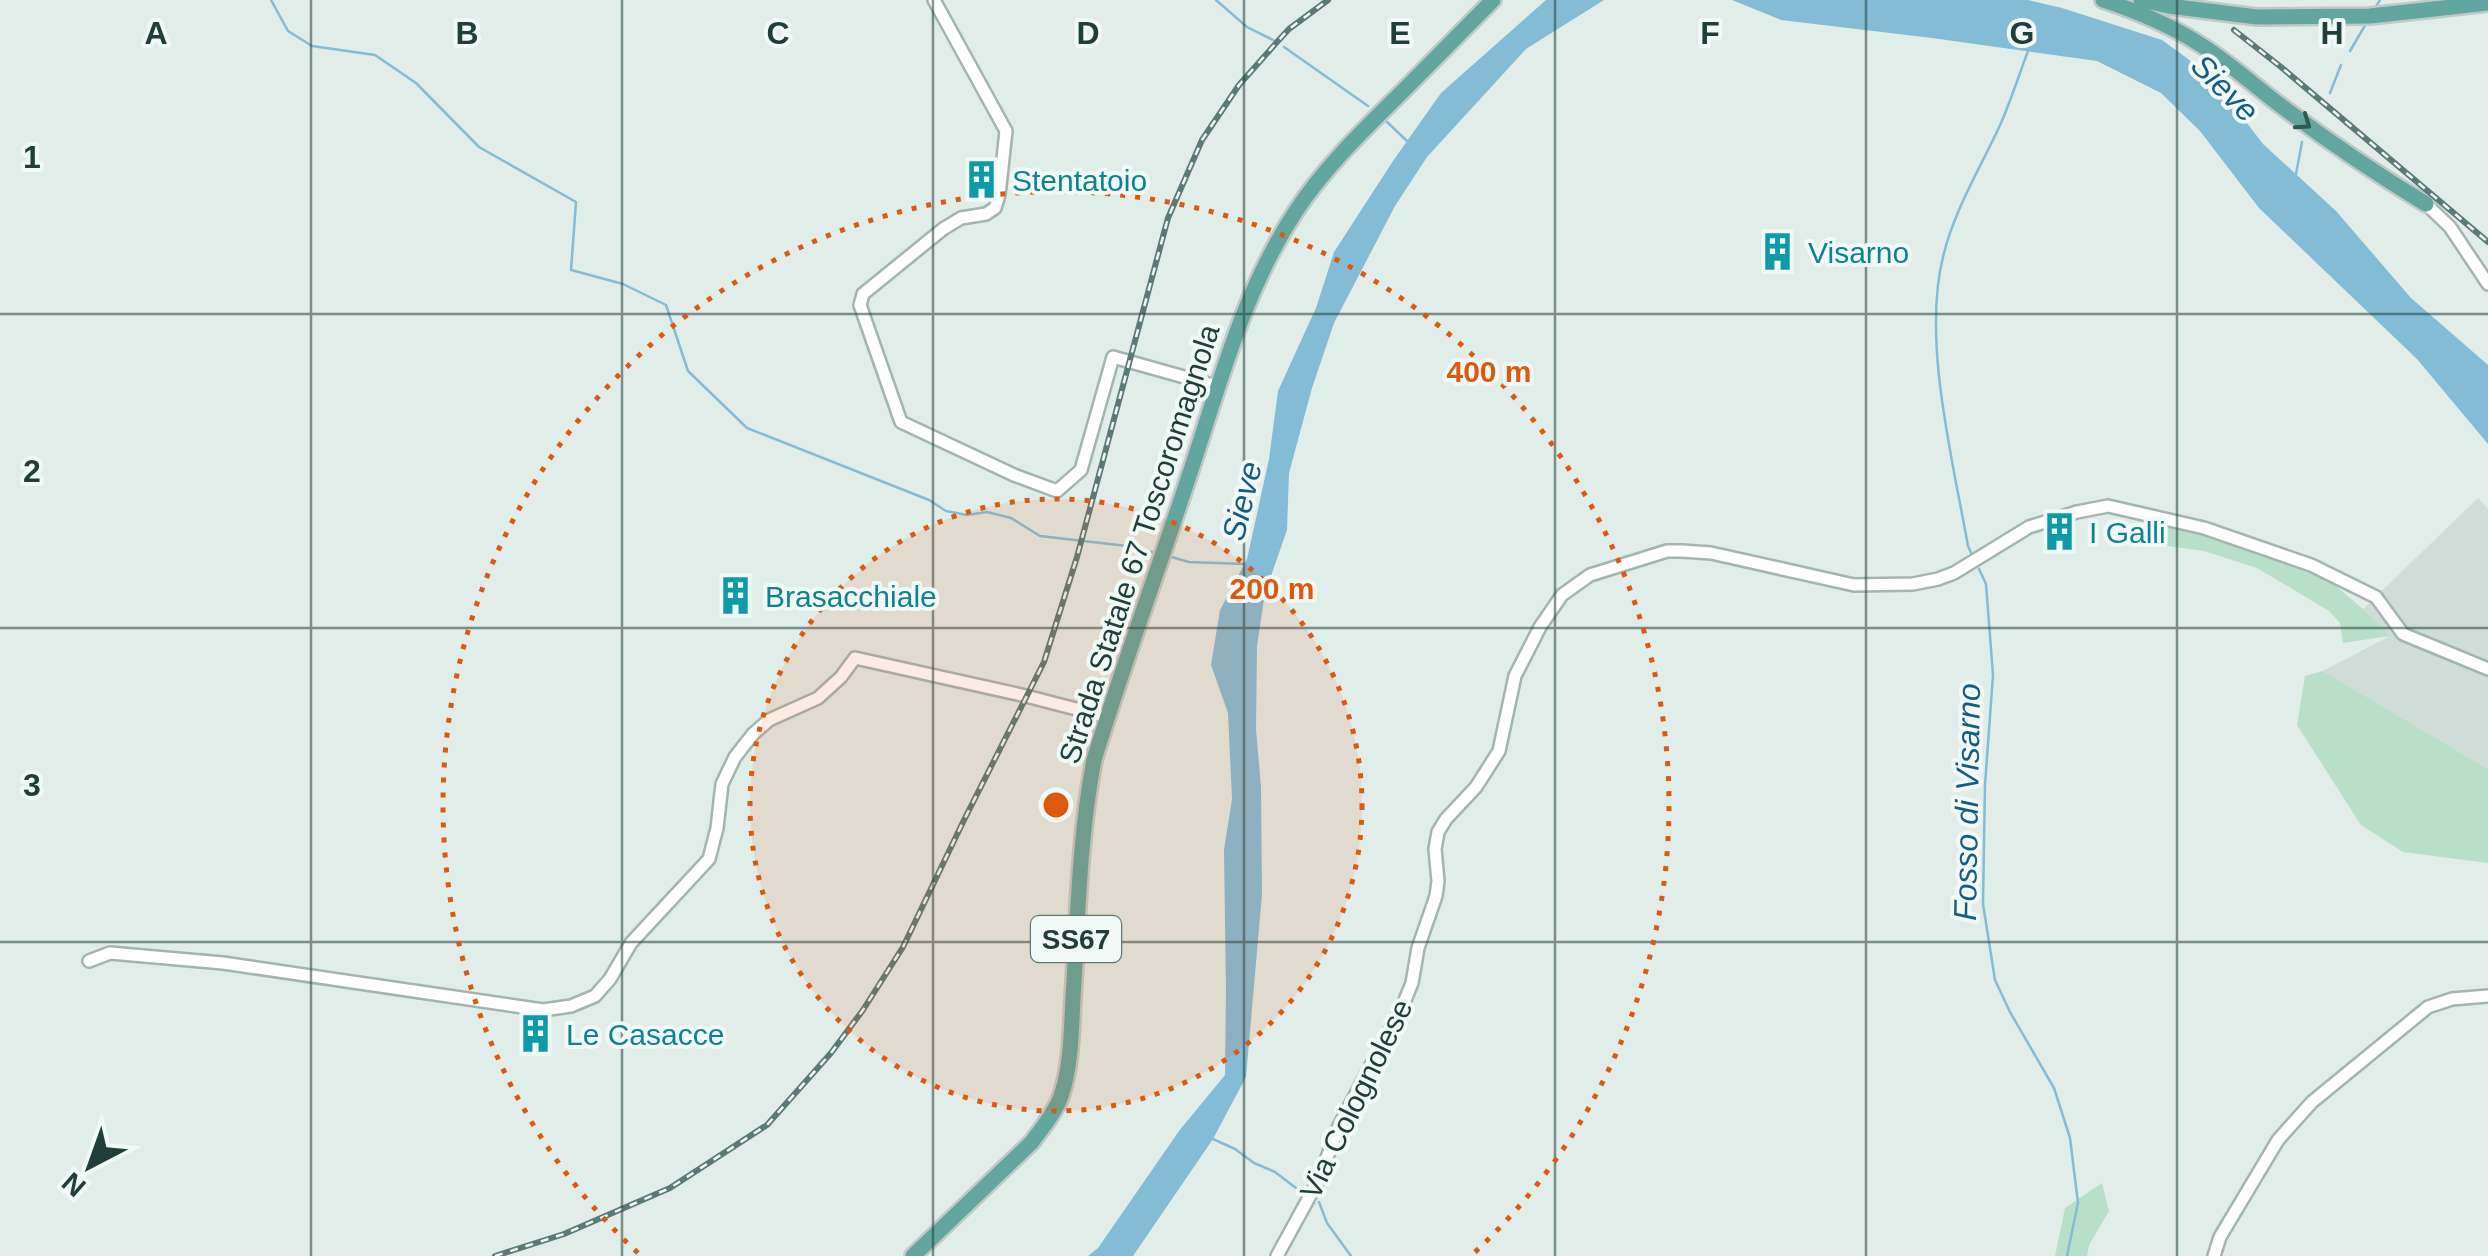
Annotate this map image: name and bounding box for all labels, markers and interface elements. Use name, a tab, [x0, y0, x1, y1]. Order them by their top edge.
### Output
text: A	[144, 15, 168, 51]
text: B	[455, 15, 479, 51]
text: C	[766, 15, 790, 51]
text: D	[1076, 15, 1100, 51]
text: E	[1389, 15, 1411, 51]
text: F	[1700, 15, 1720, 51]
text: G	[2010, 15, 2034, 51]
text: H	[2320, 15, 2344, 51]
water label: Sieve	[2184, 47, 2266, 129]
one-way arrow	[2293, 111, 2312, 129]
text: 1	[23, 139, 41, 175]
building icon: Stentatoio	[961, 159, 1003, 201]
place label: Stentatoio	[1012, 164, 1147, 197]
building icon: Visarno	[1757, 231, 1799, 273]
place label: Visarno	[1808, 236, 1909, 269]
street label: Strada Statale 67 Toscoromagnola	[1052, 320, 1226, 768]
text: 400 m	[1446, 355, 1532, 388]
text: 2	[23, 453, 41, 489]
water label: Sieve	[1215, 458, 1269, 544]
building icon: I Galli	[2038, 511, 2080, 553]
place label: I Galli	[2089, 516, 2166, 549]
text: 200 m	[1229, 572, 1315, 605]
building icon: Brasacchiale	[714, 575, 756, 617]
place label: Brasacchiale	[765, 580, 937, 613]
water label: Fosso di Visarno	[1947, 683, 1987, 921]
text: 3	[23, 767, 41, 803]
centre of rings	[1038, 787, 1074, 823]
road number: SS67	[1031, 916, 1121, 962]
street label: Via Colognolese	[1293, 994, 1419, 1204]
building icon: Le Casacce	[515, 1013, 557, 1055]
place label: Le Casacce	[566, 1018, 724, 1051]
north arrow	[40, 1116, 140, 1216]
text: N	[56, 1166, 92, 1203]

